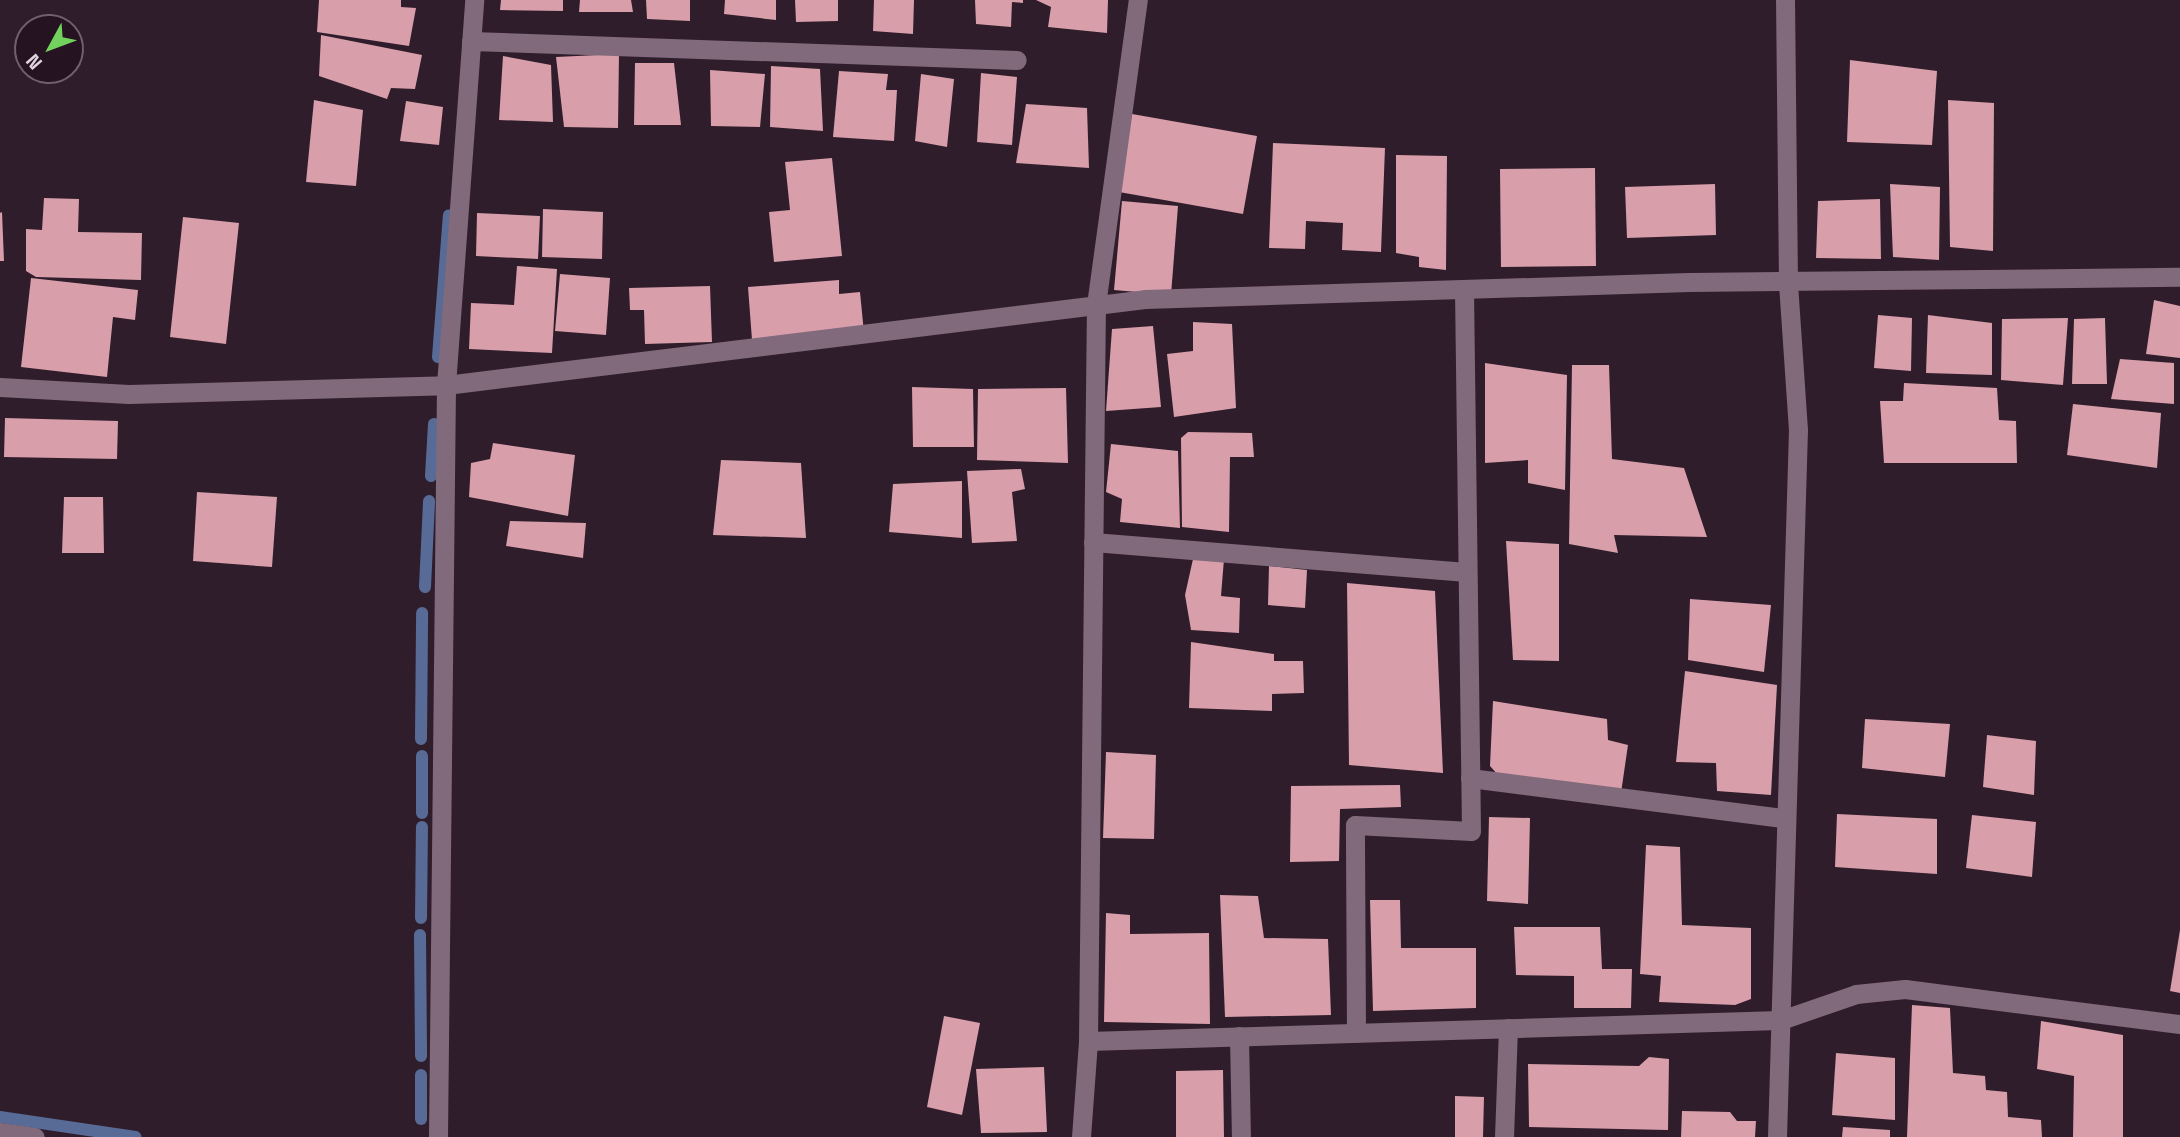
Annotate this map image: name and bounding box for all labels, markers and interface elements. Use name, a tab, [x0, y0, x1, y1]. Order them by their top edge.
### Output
north arrow	[14, 14, 84, 84]
text: N	[21, 49, 48, 75]

